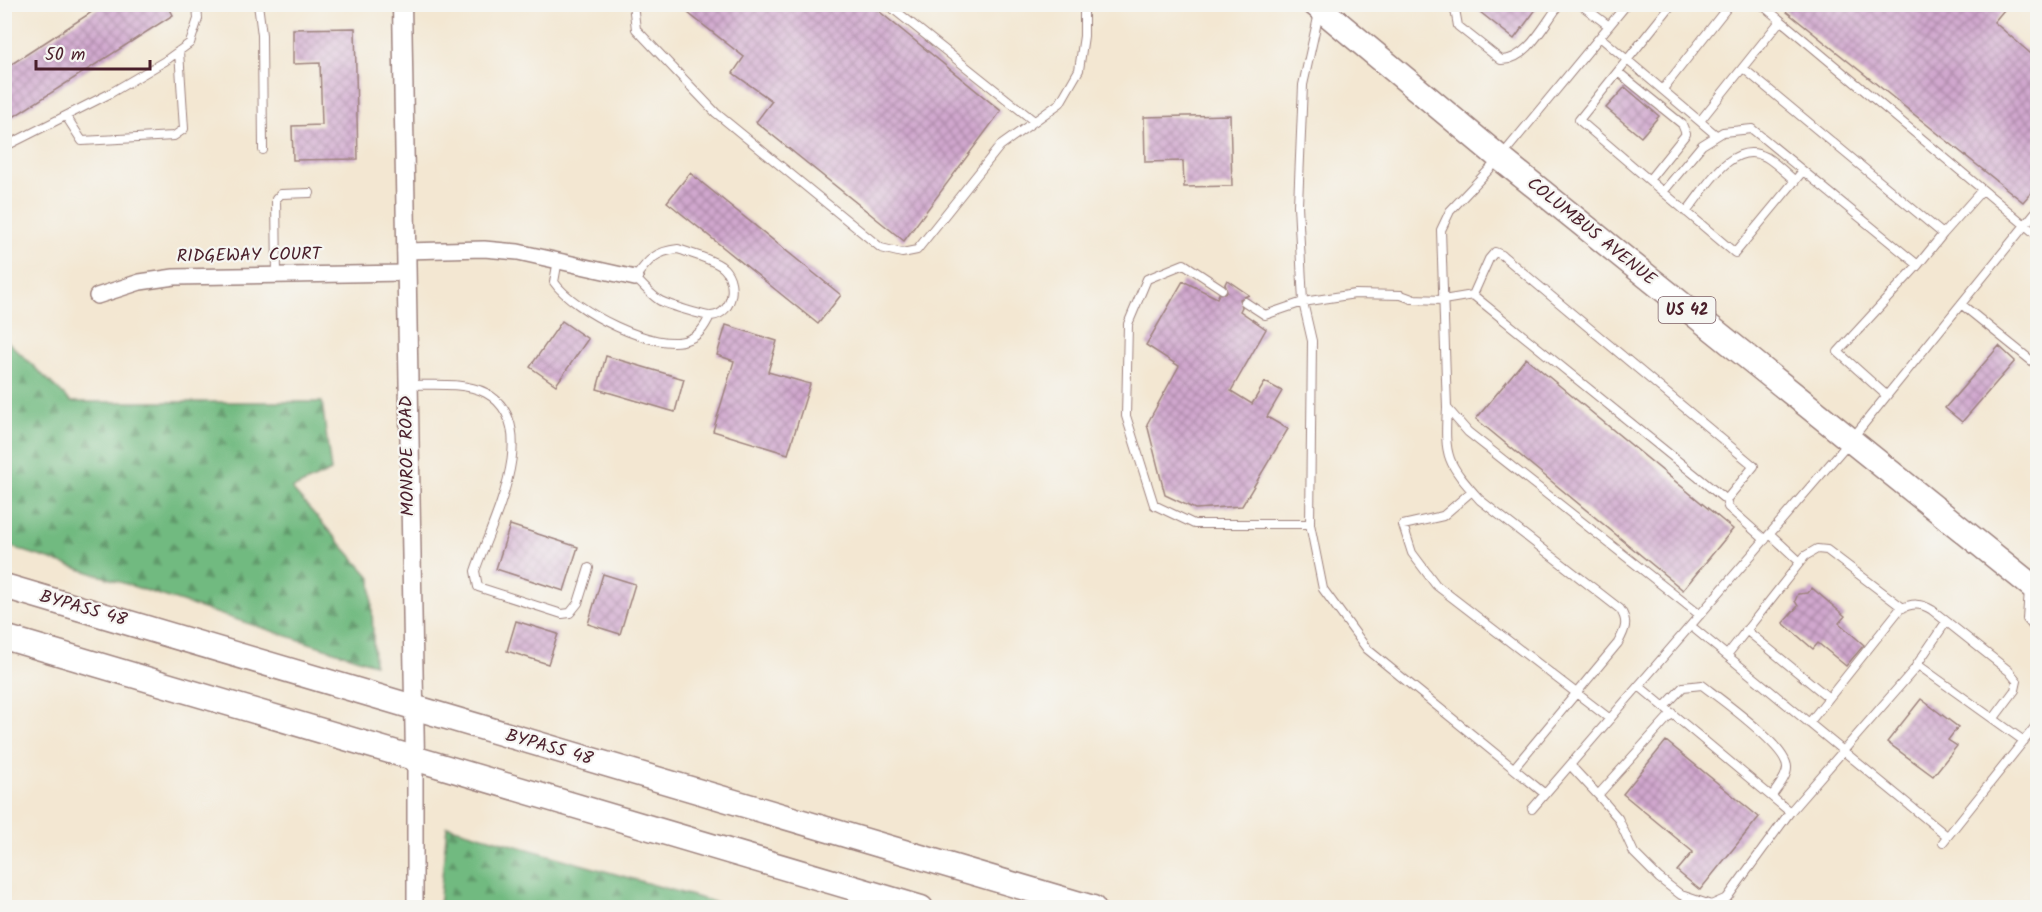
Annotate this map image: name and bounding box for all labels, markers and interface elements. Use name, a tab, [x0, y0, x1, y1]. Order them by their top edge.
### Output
scale bar	[36, 33, 150, 71]
text: 50 m	[45, 41, 85, 70]
street label: COLUMBUS AVENUE	[1520, 170, 1663, 294]
street label: RIDGEWAY COURT	[176, 240, 323, 272]
road number: US 42	[1658, 297, 1716, 323]
street label: MONROE ROAD	[392, 395, 424, 517]
street label: BYPASS 48	[36, 583, 130, 635]
street label: BYPASS 48	[502, 722, 596, 774]

